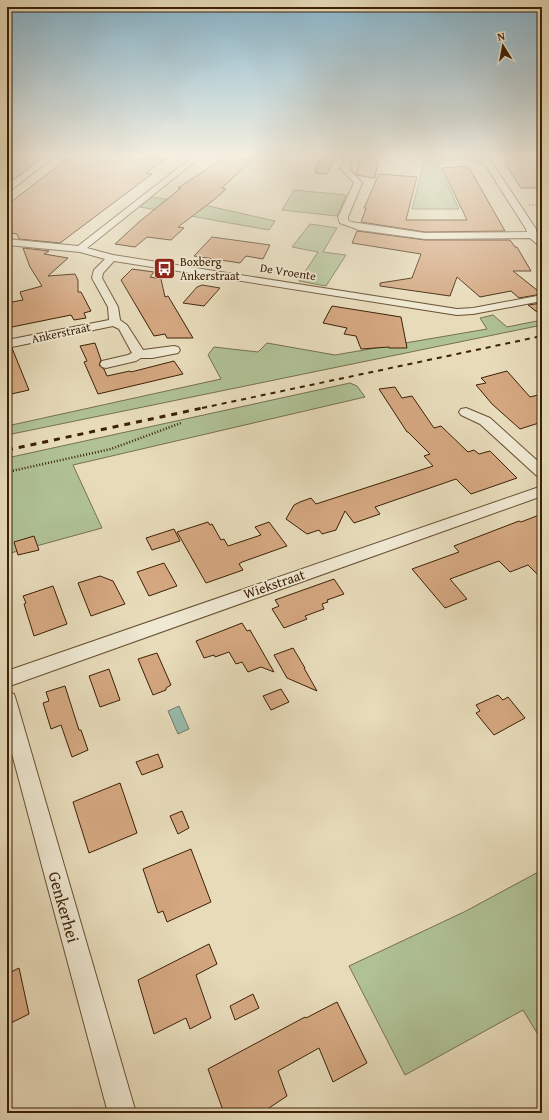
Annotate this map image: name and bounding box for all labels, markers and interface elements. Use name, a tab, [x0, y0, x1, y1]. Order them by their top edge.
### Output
north arrow	[483, 26, 523, 66]
text: N	[496, 28, 507, 45]
place label: Boxberg Ankerstraat	[180, 253, 241, 284]
bus stop icon: Boxberg Ankerstraat	[152, 256, 178, 282]
street label: De Vroente	[259, 259, 318, 284]
street label: Ankerstraat	[30, 318, 93, 347]
street label: Wiekstraat	[241, 564, 307, 604]
street label: Genkerhei	[42, 868, 87, 946]

